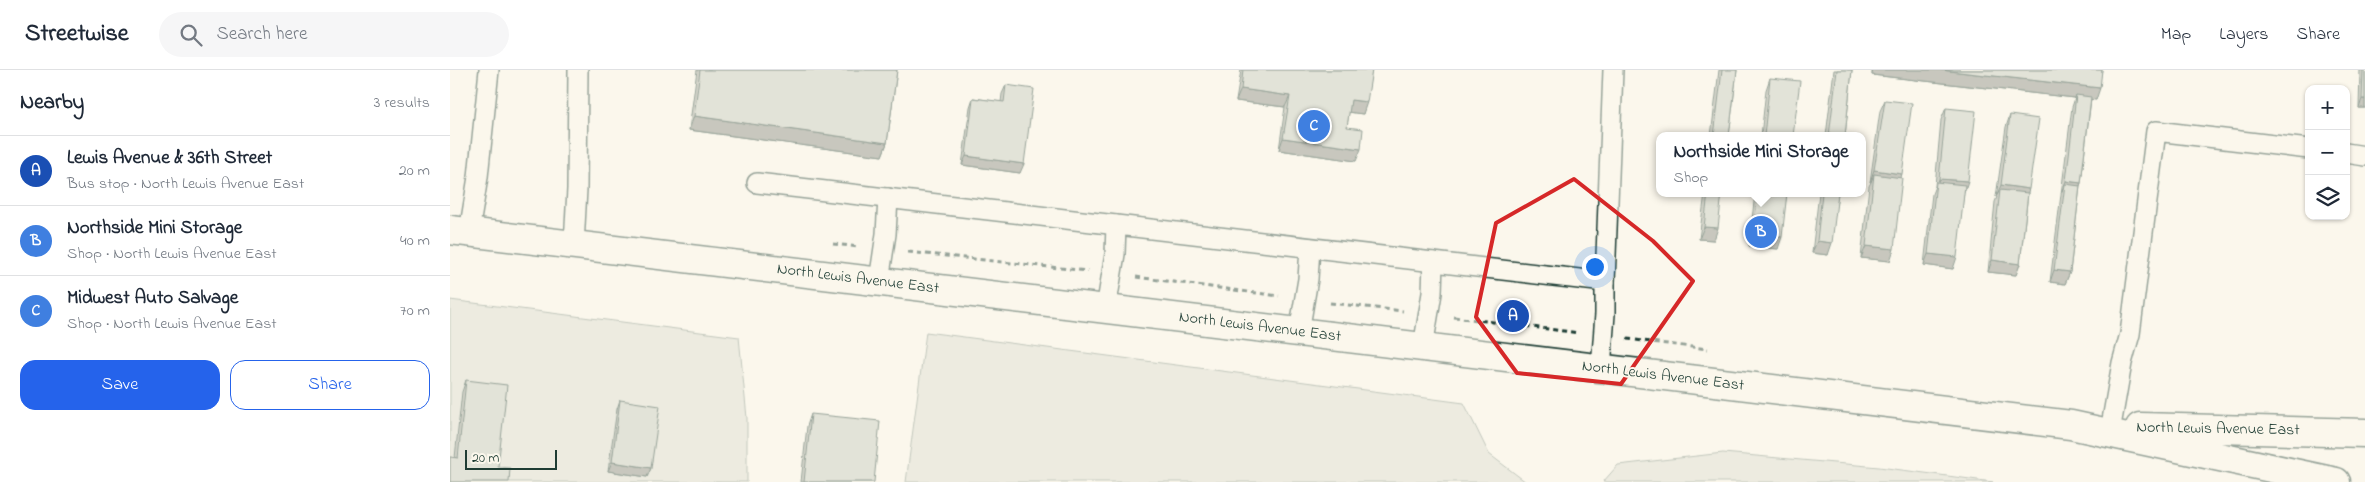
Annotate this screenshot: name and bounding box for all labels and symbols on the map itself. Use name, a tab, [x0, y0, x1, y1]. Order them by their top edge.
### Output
pin: C	[1298, 107, 1330, 145]
pin: B	[1745, 213, 1777, 251]
your location	[1582, 254, 1608, 280]
street label: North Lewis Avenue East	[775, 257, 941, 301]
pin: A	[1497, 297, 1529, 335]
street label: North Lewis Avenue East	[1177, 305, 1343, 349]
street label: North Lewis Avenue East	[1580, 354, 1746, 398]
street label: North Lewis Avenue East	[2136, 416, 2300, 442]
scale bar	[465, 447, 558, 470]

